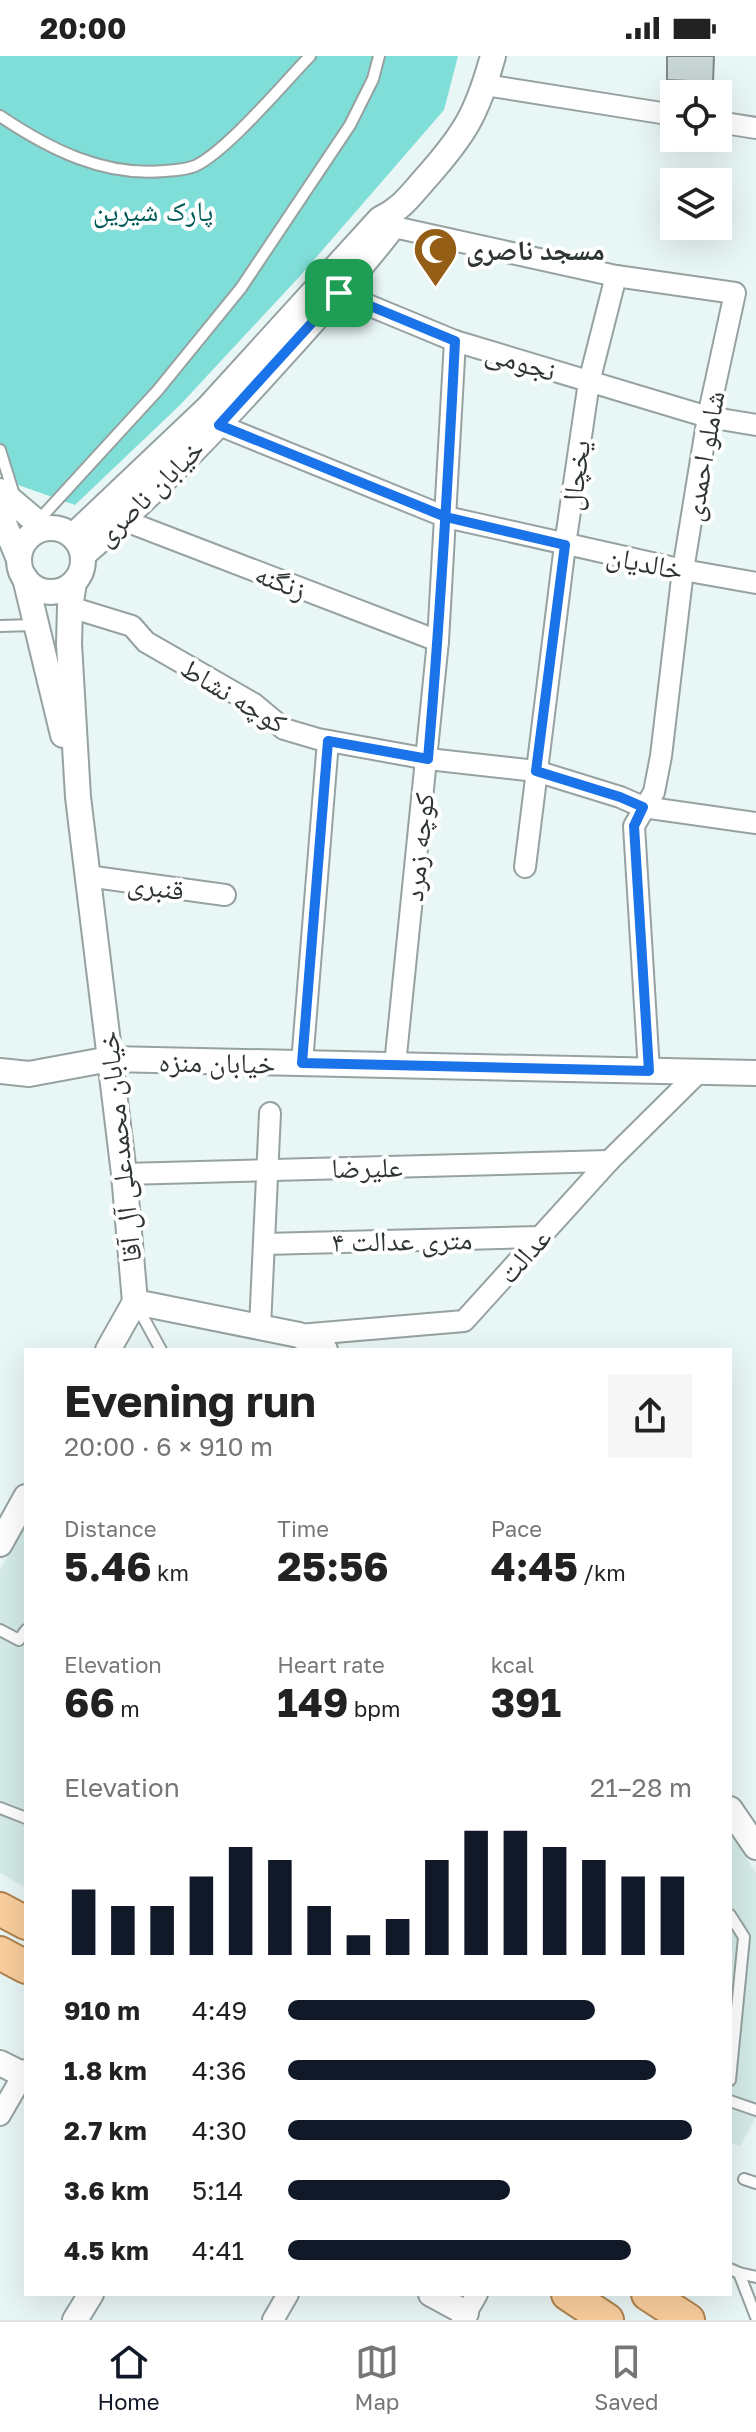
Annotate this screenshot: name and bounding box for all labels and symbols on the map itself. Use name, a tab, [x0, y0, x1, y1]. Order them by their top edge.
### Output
park label: پارک شیرین	[93, 194, 213, 229]
mosque icon: مسجد ناصری	[411, 225, 459, 288]
place label: مسجد ناصری	[466, 233, 605, 267]
pin	[305, 259, 373, 327]
street label: نجومی	[481, 335, 560, 389]
street label: شاملو احمدی	[675, 388, 732, 524]
street label: خیابان ناصری	[88, 432, 211, 553]
street label: یخچال	[554, 438, 597, 512]
street label: خالدیان	[604, 538, 686, 587]
street label: زنگنه	[251, 556, 311, 606]
street label: کوچه نشاط	[175, 651, 293, 740]
street label: کوچه زمرد	[396, 791, 441, 903]
street label: قنبری	[125, 866, 186, 907]
street label: خیابان محمدعلی آل آقا	[90, 1029, 150, 1264]
street label: خیابان منزه	[158, 1044, 276, 1081]
street label: علیرضا	[331, 1150, 403, 1185]
street label: عدالت	[491, 1221, 557, 1289]
street label: ۴ متری عدالت	[331, 1222, 473, 1259]

